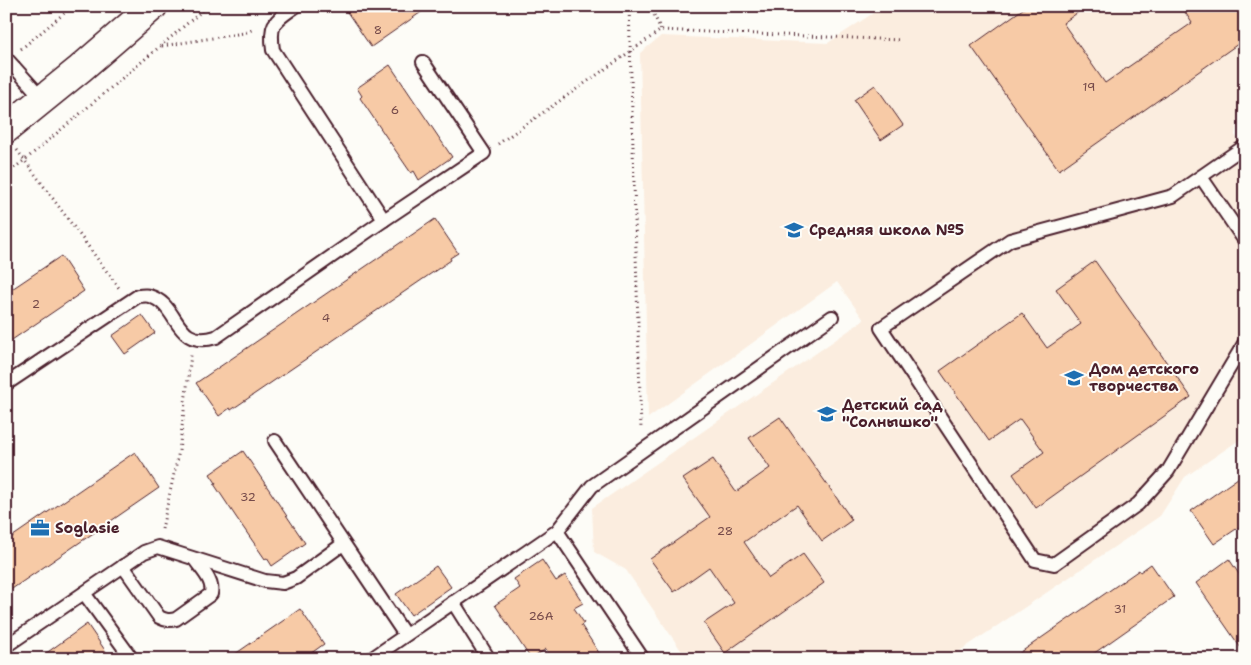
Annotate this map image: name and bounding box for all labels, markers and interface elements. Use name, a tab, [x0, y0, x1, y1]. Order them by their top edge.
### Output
house number: 8	[374, 22, 382, 38]
house number: 19	[1083, 79, 1095, 95]
house number: 6	[391, 102, 399, 118]
school or university icon: Средняя школа №5	[783, 219, 805, 241]
place label: Средняя школа №5	[809, 220, 964, 240]
house number: 2	[32, 296, 40, 312]
house number: 4	[322, 310, 330, 326]
place label: Дом детского творчества	[1089, 359, 1199, 396]
school or university icon: Дом детского творчества	[1063, 367, 1085, 389]
place label: Детский сад "Солнышко"	[842, 395, 943, 432]
school or university icon: Детский сад "Солнышко"	[816, 403, 838, 425]
house number: 32	[240, 489, 256, 505]
office icon: Soglasie	[29, 517, 51, 539]
place label: Soglasie	[55, 518, 120, 538]
house number: 28	[717, 523, 733, 539]
house number: 31	[1114, 601, 1126, 617]
house number: 26А	[529, 608, 554, 624]

